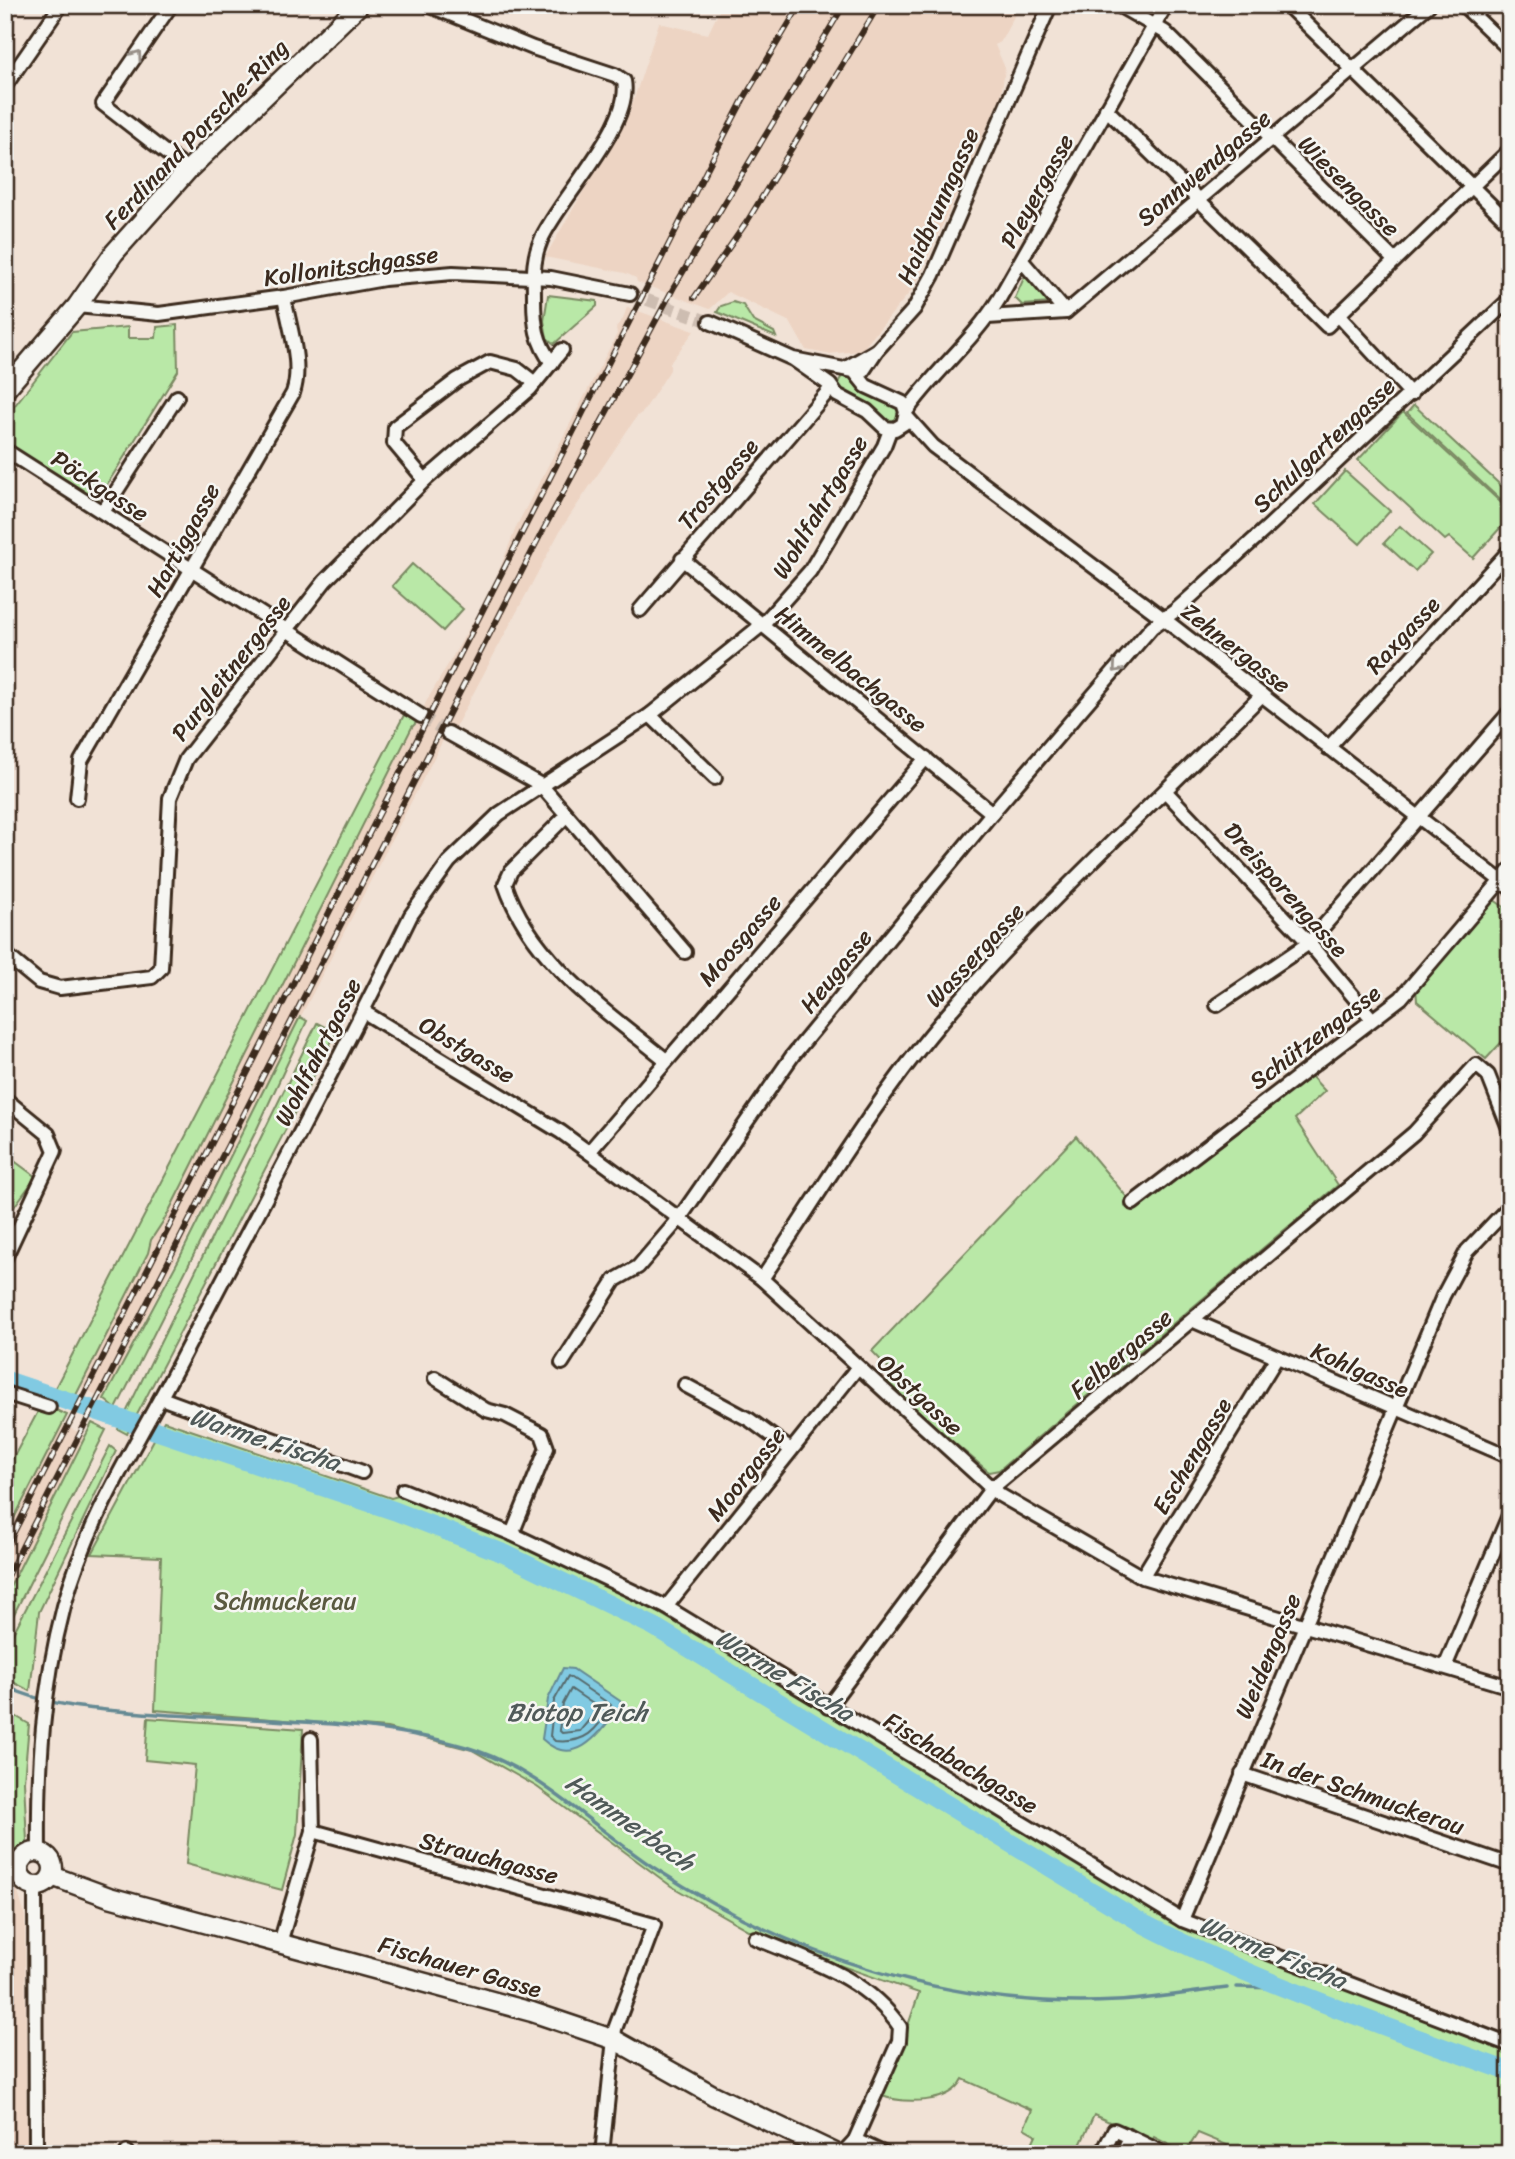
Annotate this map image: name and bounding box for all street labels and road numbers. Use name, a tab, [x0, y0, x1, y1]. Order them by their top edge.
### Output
street label: Ferdinand Porsche-Ring	[93, 28, 299, 240]
street label: Sonnwendgasse	[1127, 98, 1281, 238]
street label: Haidbrunngasse	[885, 121, 991, 291]
street label: Wiesengasse	[1288, 125, 1410, 247]
street label: Pleyergasse	[988, 126, 1086, 256]
street label: Kollonitschgasse	[261, 233, 441, 299]
street label: Schulgartengasse	[1242, 367, 1406, 523]
street label: Wohlfahrtgasse	[760, 427, 880, 587]
street label: Trostgasse	[666, 428, 770, 540]
street label: Pöckgasse	[42, 438, 158, 534]
street label: Hartiggasse	[134, 475, 232, 605]
street label: Purgleitnergasse	[160, 585, 302, 751]
street label: Raxgasse	[1355, 585, 1451, 684]
street label: Zehnergasse	[1172, 591, 1300, 705]
street label: Himmelbachgasse	[765, 594, 937, 744]
street label: Dreisporengasse	[1213, 812, 1359, 968]
street label: Moosgasse	[687, 884, 793, 996]
street label: Wassergasse	[915, 892, 1035, 1018]
street label: Heugasse	[788, 919, 884, 1023]
street label: Wohlfahrtgasse	[263, 970, 373, 1134]
street label: Schützengasse	[1240, 973, 1391, 1101]
street label: Obstgasse	[410, 1004, 524, 1096]
street label: Felbergasse	[1060, 1298, 1182, 1410]
street label: Kohlgasse	[1304, 1330, 1416, 1411]
street label: Obstgasse	[867, 1343, 973, 1447]
street label: Eschengasse	[1140, 1389, 1244, 1523]
street label: Moorgasse	[695, 1417, 797, 1531]
street label: Weidengasse	[1223, 1586, 1313, 1726]
street label: Fischabachgasse	[875, 1700, 1047, 1826]
street label: In der Schmuckerau	[1255, 1738, 1470, 1847]
street label: Strauchgasse	[415, 1819, 563, 1897]
street label: Fischauer Gasse	[373, 1924, 547, 2010]

